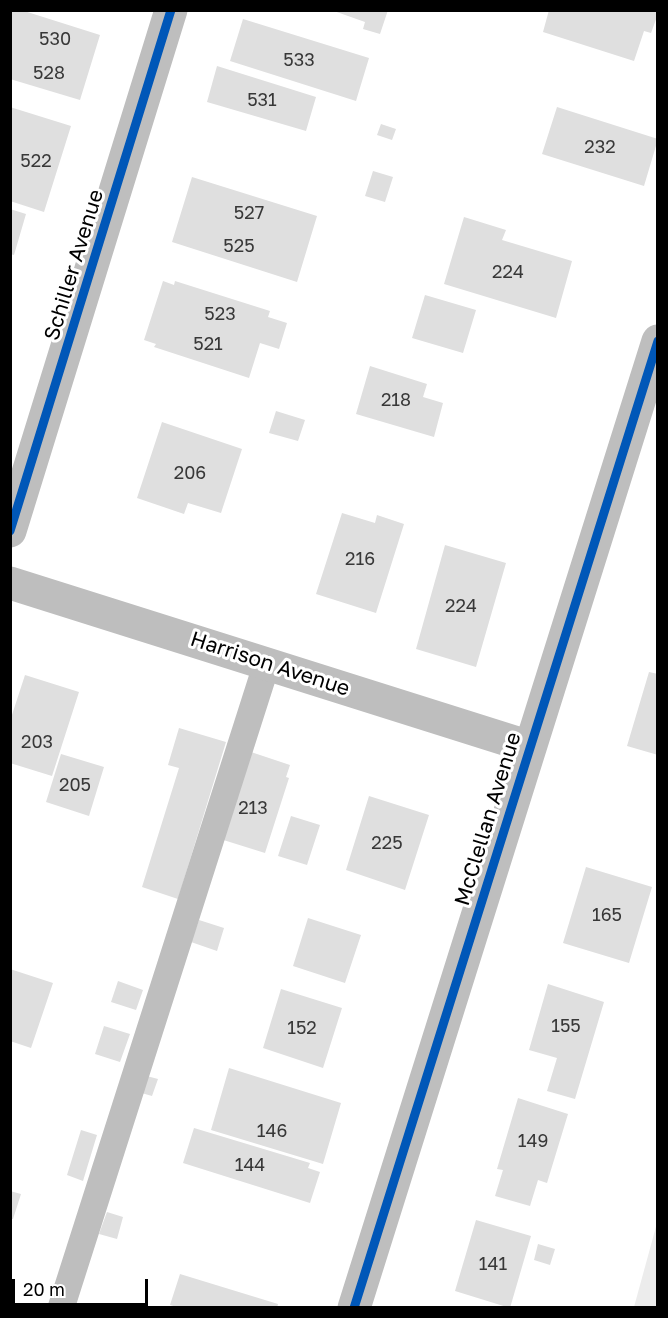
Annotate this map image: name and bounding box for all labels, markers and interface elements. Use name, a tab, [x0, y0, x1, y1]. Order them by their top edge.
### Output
house number: 530	[39, 28, 71, 50]
house number: 533	[283, 49, 315, 71]
house number: 528	[33, 62, 65, 84]
house number: 531	[247, 89, 277, 111]
house number: 232	[584, 136, 616, 158]
house number: 522	[20, 150, 52, 172]
street label: Schiller Avenue	[39, 187, 109, 343]
house number: 527	[234, 202, 264, 224]
house number: 525	[223, 235, 255, 257]
house number: 224	[492, 261, 524, 283]
house number: 523	[204, 303, 236, 325]
house number: 521	[193, 333, 223, 355]
house number: 218	[381, 389, 411, 411]
house number: 206	[174, 462, 206, 484]
house number: 216	[345, 548, 375, 570]
house number: 224	[445, 595, 477, 617]
street label: Harrison Avenue	[187, 626, 353, 702]
street label: McClellan Avenue	[450, 729, 526, 909]
house number: 203	[21, 731, 53, 753]
house number: 205	[59, 774, 91, 796]
house number: 213	[238, 797, 268, 819]
house number: 225	[371, 832, 403, 854]
house number: 165	[592, 904, 622, 926]
house number: 155	[551, 1015, 581, 1037]
house number: 152	[287, 1017, 317, 1039]
house number: 146	[257, 1120, 287, 1142]
house number: 149	[518, 1130, 548, 1152]
house number: 144	[235, 1154, 265, 1176]
house number: 141	[479, 1253, 507, 1275]
scale bar	[15, 1267, 152, 1305]
text: 20 m	[23, 1278, 65, 1300]

